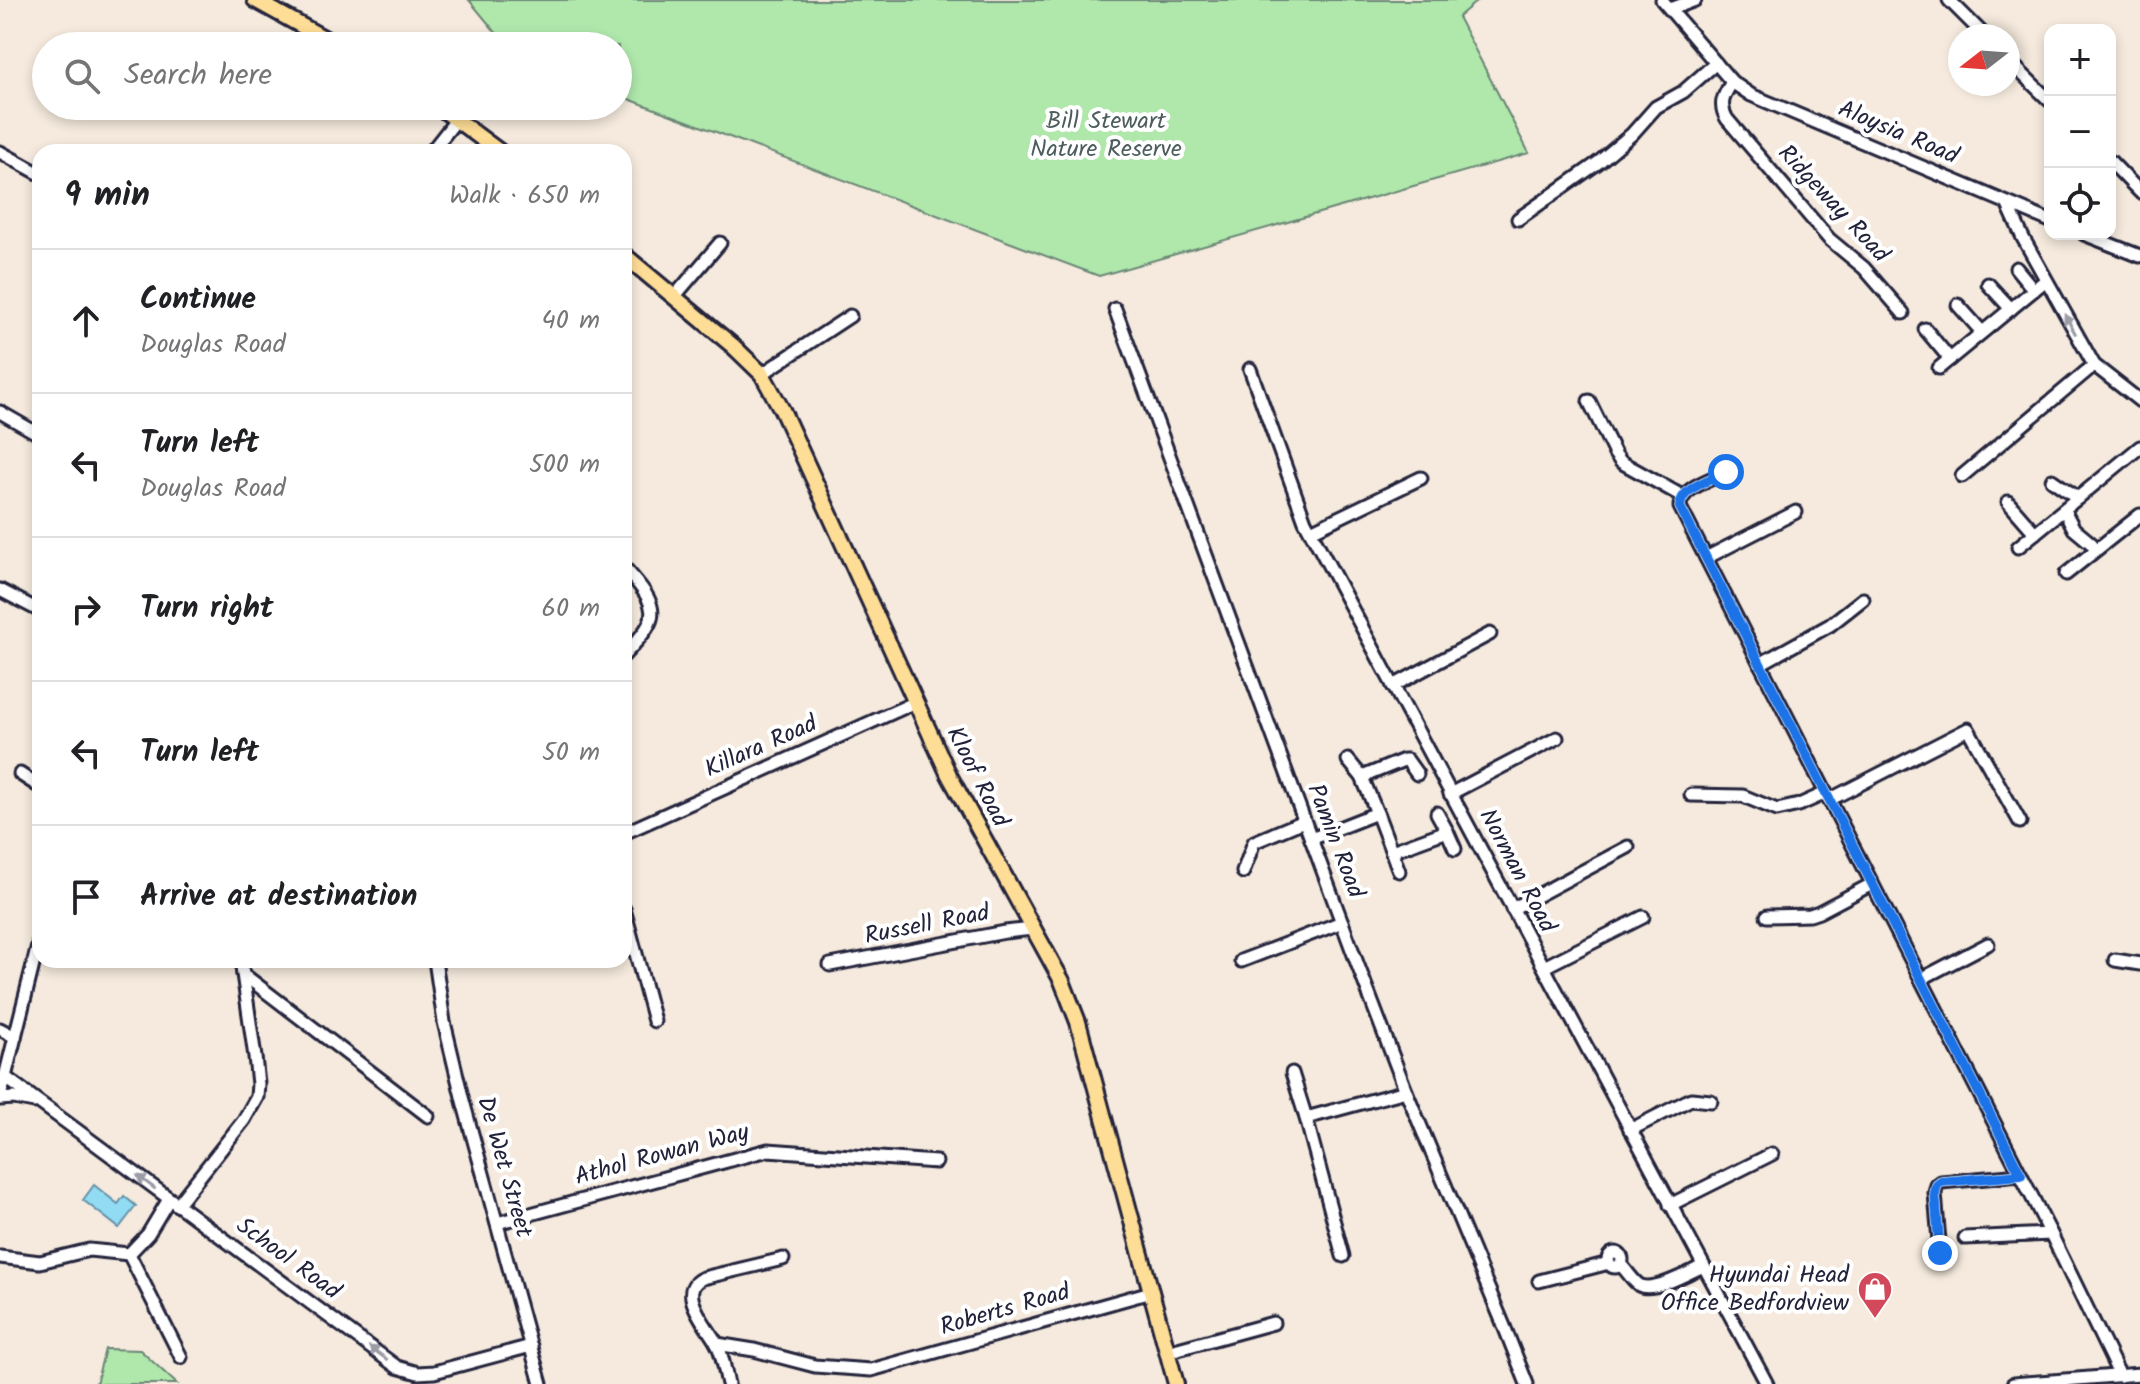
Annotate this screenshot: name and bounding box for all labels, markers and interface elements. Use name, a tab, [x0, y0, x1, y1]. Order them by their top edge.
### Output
north arrow	[1948, 24, 2020, 96]
map controls	[2044, 24, 2116, 240]
button: +	[2044, 24, 2116, 96]
search box	[32, 32, 632, 120]
text: Search here	[124, 52, 272, 100]
icon: search	[60, 54, 104, 98]
street label: Aloysia Road	[1832, 90, 1965, 176]
button: −	[2044, 96, 2116, 168]
park label: Bill Stewart Nature Reserve	[1030, 102, 1182, 169]
street label: Ridgeway Road	[1767, 136, 1899, 273]
button: locate	[2044, 168, 2116, 240]
text: 9 min	[64, 169, 150, 223]
text: Walk · 650 m	[449, 175, 600, 217]
text: Continue	[140, 276, 256, 324]
icon: ahead	[64, 299, 108, 343]
text: 40 m	[542, 300, 600, 342]
one-way arrow	[2064, 313, 2078, 335]
text: Douglas Road	[140, 324, 286, 366]
text: Turn left	[140, 420, 259, 468]
icon: left	[64, 443, 108, 487]
text: 500 m	[529, 444, 600, 486]
route start	[1708, 454, 1744, 490]
text: Douglas Road	[140, 468, 286, 510]
text: Turn right	[140, 585, 273, 633]
icon: right	[64, 587, 108, 631]
text: 60 m	[541, 588, 600, 630]
street label: Killara Road	[698, 704, 825, 789]
street label: Kloof Road	[935, 720, 1019, 835]
text: Turn left	[140, 729, 259, 777]
icon: left	[64, 731, 108, 775]
text: 50 m	[542, 732, 600, 774]
street label: Pamin Road	[1295, 778, 1375, 905]
street label: Norman Road	[1468, 802, 1567, 941]
text: Arrive at destination	[140, 873, 417, 921]
icon: arrive	[64, 875, 108, 919]
street label: Russell Road	[861, 894, 994, 956]
street label: De Wet Street	[465, 1092, 543, 1243]
street label: Athol Rowan Way	[570, 1113, 754, 1197]
one-way arrow	[136, 1175, 156, 1191]
street label: School Road	[227, 1207, 350, 1311]
route end	[1922, 1235, 1958, 1271]
place label: Hyundai Head Office Bedfordview	[1661, 1256, 1850, 1323]
shop icon: Hyundai Head Office Bedfordview	[1856, 1270, 1894, 1320]
street label: Roberts Road	[935, 1273, 1076, 1347]
one-way arrow	[368, 1346, 389, 1361]

